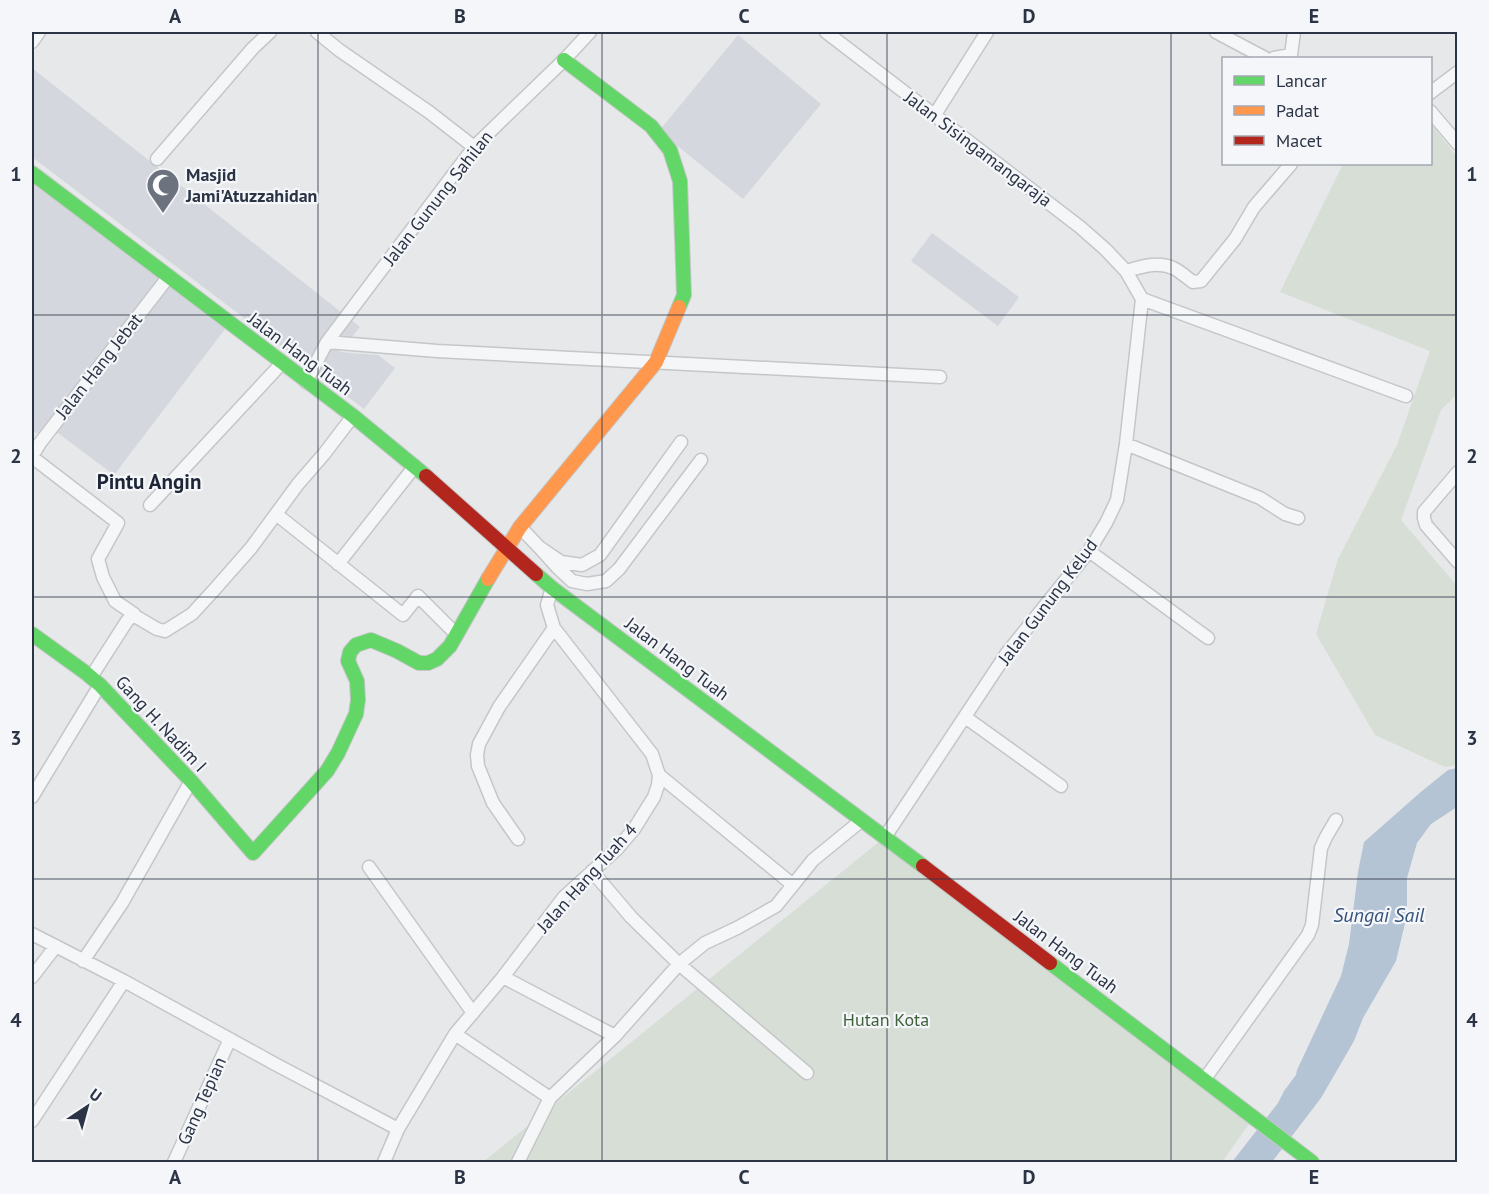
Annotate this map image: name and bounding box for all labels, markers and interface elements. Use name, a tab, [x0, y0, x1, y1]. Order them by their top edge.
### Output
text: A	[169, 3, 182, 29]
text: B	[454, 3, 466, 29]
text: C	[738, 3, 750, 29]
text: D	[1023, 3, 1036, 29]
text: E	[1309, 3, 1319, 29]
legend	[1222, 57, 1432, 165]
text: Lancar	[1276, 69, 1327, 92]
street label: Jalan Sisingamangaraja	[899, 85, 1057, 212]
text: Padat	[1276, 99, 1319, 122]
street label: Jalan Gunung Sahilan	[377, 126, 497, 270]
text: Macet	[1276, 129, 1322, 152]
text: 1	[10, 161, 22, 187]
text: 1	[1466, 161, 1478, 187]
place label: Masjid Jami'Atuzzahidan	[185, 163, 317, 207]
mosque icon: Masjid Jami'Atuzzahidan	[145, 167, 181, 214]
street label: Jalan Hang Tuah	[243, 306, 357, 400]
street label: Jalan Hang Jebat	[50, 308, 147, 424]
text: 2	[10, 443, 22, 469]
text: 2	[1466, 443, 1478, 469]
district label: Pintu Angin	[97, 468, 201, 495]
street label: Jalan Gunung Kelud	[992, 534, 1102, 670]
street label: Jalan Hang Tuah	[620, 611, 734, 705]
street label: Gang H. Nadim I	[111, 671, 212, 777]
text: 3	[10, 725, 22, 751]
text: 3	[1466, 725, 1478, 751]
street label: Jalan Hang Tuah 4	[531, 818, 642, 938]
water label: Sungai Sail	[1333, 902, 1425, 928]
street label: Jalan Hang Tuah	[1009, 904, 1123, 998]
text: 4	[10, 1007, 22, 1033]
text: 4	[1466, 1007, 1478, 1033]
park label: Hutan Kota	[843, 1008, 929, 1031]
street label: Gang Tepian	[172, 1053, 231, 1148]
north arrow	[57, 1077, 117, 1137]
text: U	[86, 1084, 106, 1106]
text: A	[169, 1164, 182, 1190]
text: B	[454, 1164, 466, 1190]
text: C	[738, 1164, 750, 1190]
text: D	[1023, 1164, 1036, 1190]
text: E	[1309, 1164, 1319, 1190]

